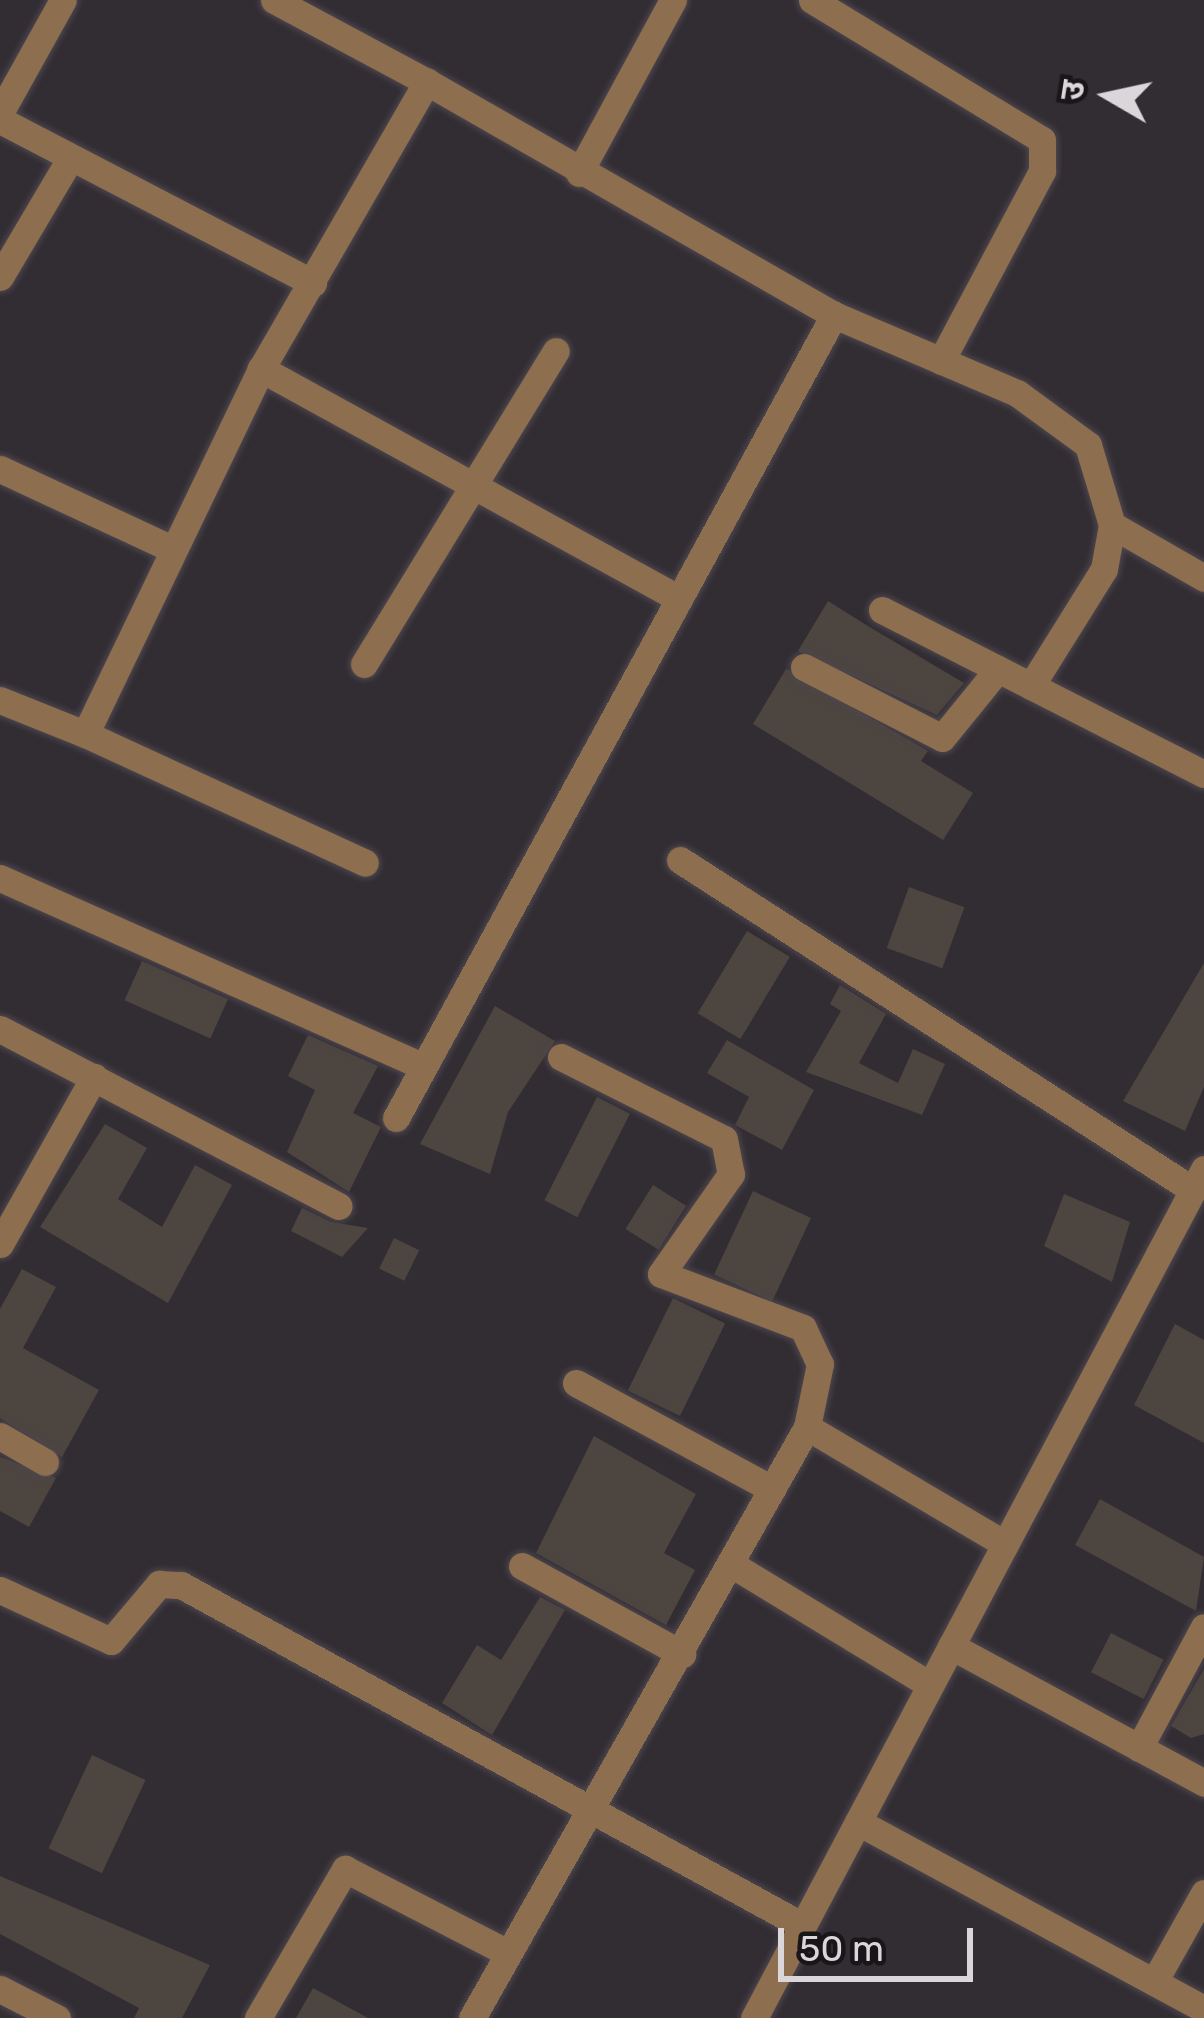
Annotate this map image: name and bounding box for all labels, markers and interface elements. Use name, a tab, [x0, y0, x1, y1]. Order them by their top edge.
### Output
north arrow	[1048, 36, 1168, 156]
text: उ	[1051, 78, 1093, 103]
scale bar	[784, 1904, 979, 1978]
text: 50 m	[799, 1927, 884, 1970]

